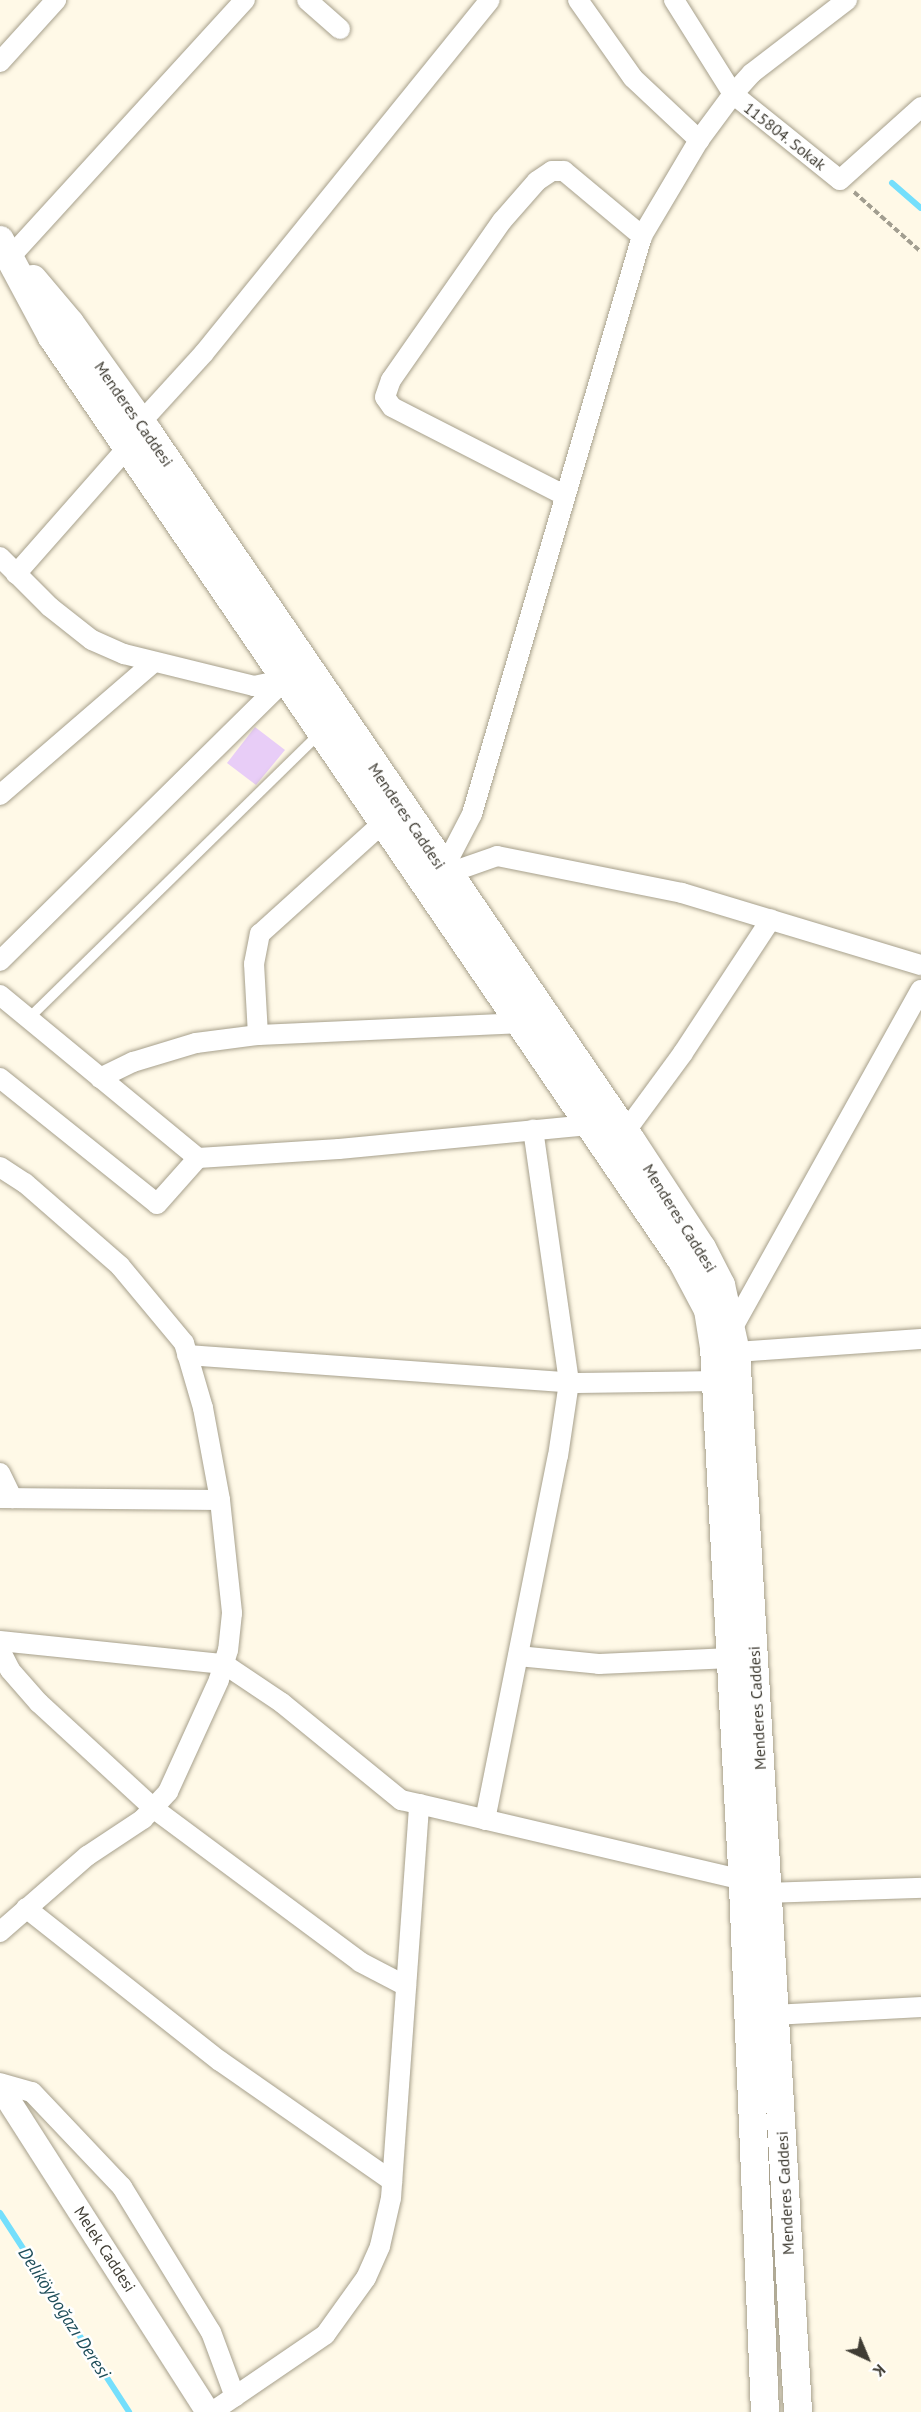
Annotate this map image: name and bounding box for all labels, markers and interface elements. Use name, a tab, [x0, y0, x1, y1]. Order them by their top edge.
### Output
street label: 115804. Sokak	[740, 98, 830, 174]
street label: Menderes Caddesi	[91, 358, 177, 470]
street label: Menderes Caddesi	[364, 759, 450, 873]
street label: Menderes Caddesi	[639, 1160, 721, 1276]
street label: Menderes Caddesi	[744, 1646, 770, 1770]
street label: Menderes Caddesi	[772, 2131, 798, 2255]
street label: Melek Caddesi	[70, 2202, 140, 2296]
water label: Deliköyboğazı Deresi	[13, 2243, 115, 2383]
north arrow	[837, 2328, 897, 2388]
text: K	[869, 2360, 890, 2382]

